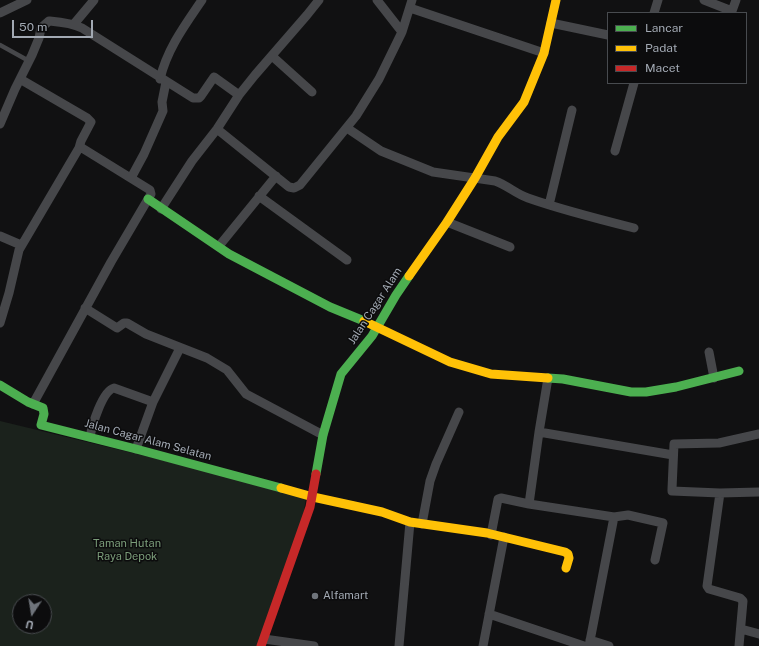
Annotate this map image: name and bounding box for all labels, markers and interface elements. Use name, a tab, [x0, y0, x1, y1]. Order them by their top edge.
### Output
scale bar	[14, 12, 95, 38]
legend	[607, 12, 747, 84]
text: 50 m	[19, 20, 47, 34]
text: Lancar	[645, 21, 683, 35]
text: Padat	[645, 41, 677, 55]
text: Macet	[645, 61, 680, 75]
street label: Jalan Cagar Alam	[345, 265, 405, 347]
street label: Jalan Cagar Alam Selatan	[83, 417, 213, 463]
park label: Taman Hutan Raya Depok	[93, 537, 161, 563]
place label: Alfamart	[323, 589, 368, 603]
marker: Alfamart	[310, 591, 320, 601]
north arrow	[12, 594, 52, 634]
text: U	[25, 618, 35, 631]

